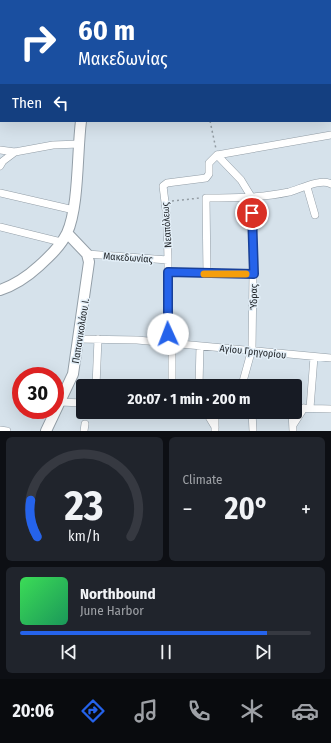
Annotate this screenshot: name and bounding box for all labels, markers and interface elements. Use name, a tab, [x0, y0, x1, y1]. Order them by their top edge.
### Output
text: 60 m	[78, 14, 135, 47]
icon: right	[12, 16, 64, 68]
text: Μακεδωνίας	[78, 48, 168, 70]
icon: left	[50, 92, 72, 114]
text: Then	[12, 94, 42, 112]
pin	[235, 196, 269, 230]
street label: Νεαπόλεως	[158, 201, 175, 248]
icon: arrive	[241, 202, 263, 224]
street label: Μακεδωνίας	[103, 249, 154, 266]
street label: Ύδρας	[248, 283, 260, 310]
street label: Παπανικολάου Ι.	[69, 298, 92, 365]
position arrow	[147, 313, 189, 355]
street label: Αγίου Γρηγορίου	[219, 342, 287, 361]
speed limit sign: 30	[12, 367, 64, 419]
text: 20:07 · 1 min · 200 m	[128, 390, 250, 408]
text: Climate	[183, 472, 223, 487]
text: 23	[64, 481, 104, 531]
text: 20°	[225, 491, 269, 527]
text: −	[183, 496, 192, 523]
text: +	[301, 496, 311, 523]
text: km/h	[68, 528, 100, 545]
text: Northbound	[80, 585, 156, 603]
text: June Harbor	[80, 603, 144, 618]
icon: previous	[58, 641, 80, 663]
icon: pause	[155, 641, 177, 663]
icon: next	[252, 641, 274, 663]
icon: directions	[79, 697, 107, 725]
icon: music	[132, 697, 160, 725]
icon: phone	[185, 697, 213, 725]
icon: climate	[238, 697, 266, 725]
icon: car	[291, 697, 319, 725]
text: 20:06	[12, 700, 54, 722]

